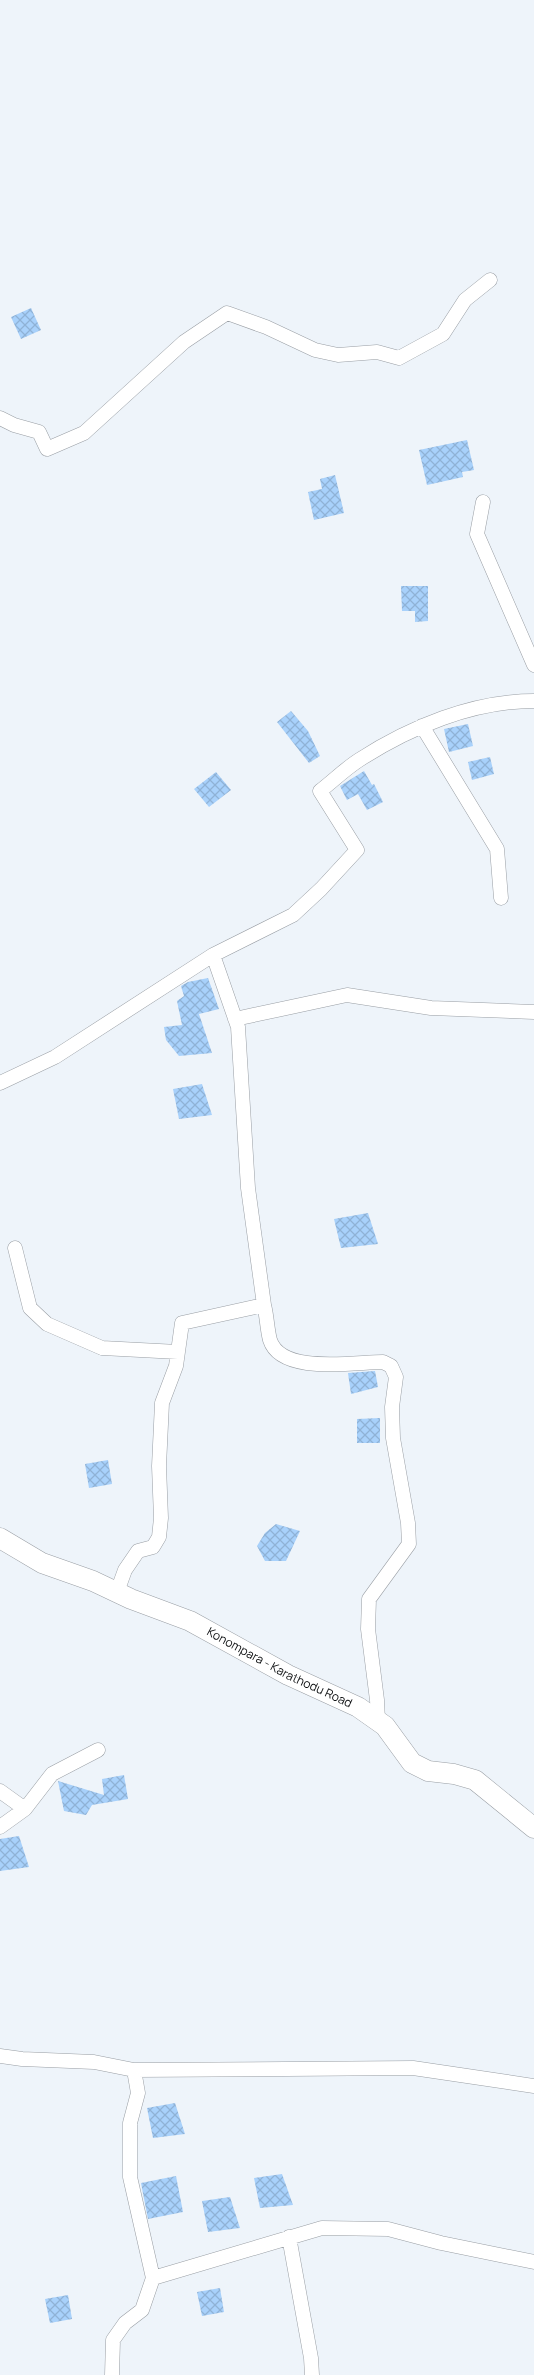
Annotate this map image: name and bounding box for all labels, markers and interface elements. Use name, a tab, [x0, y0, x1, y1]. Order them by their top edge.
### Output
street label: Konompara - Karathodu Road	[204, 1623, 355, 1711]

